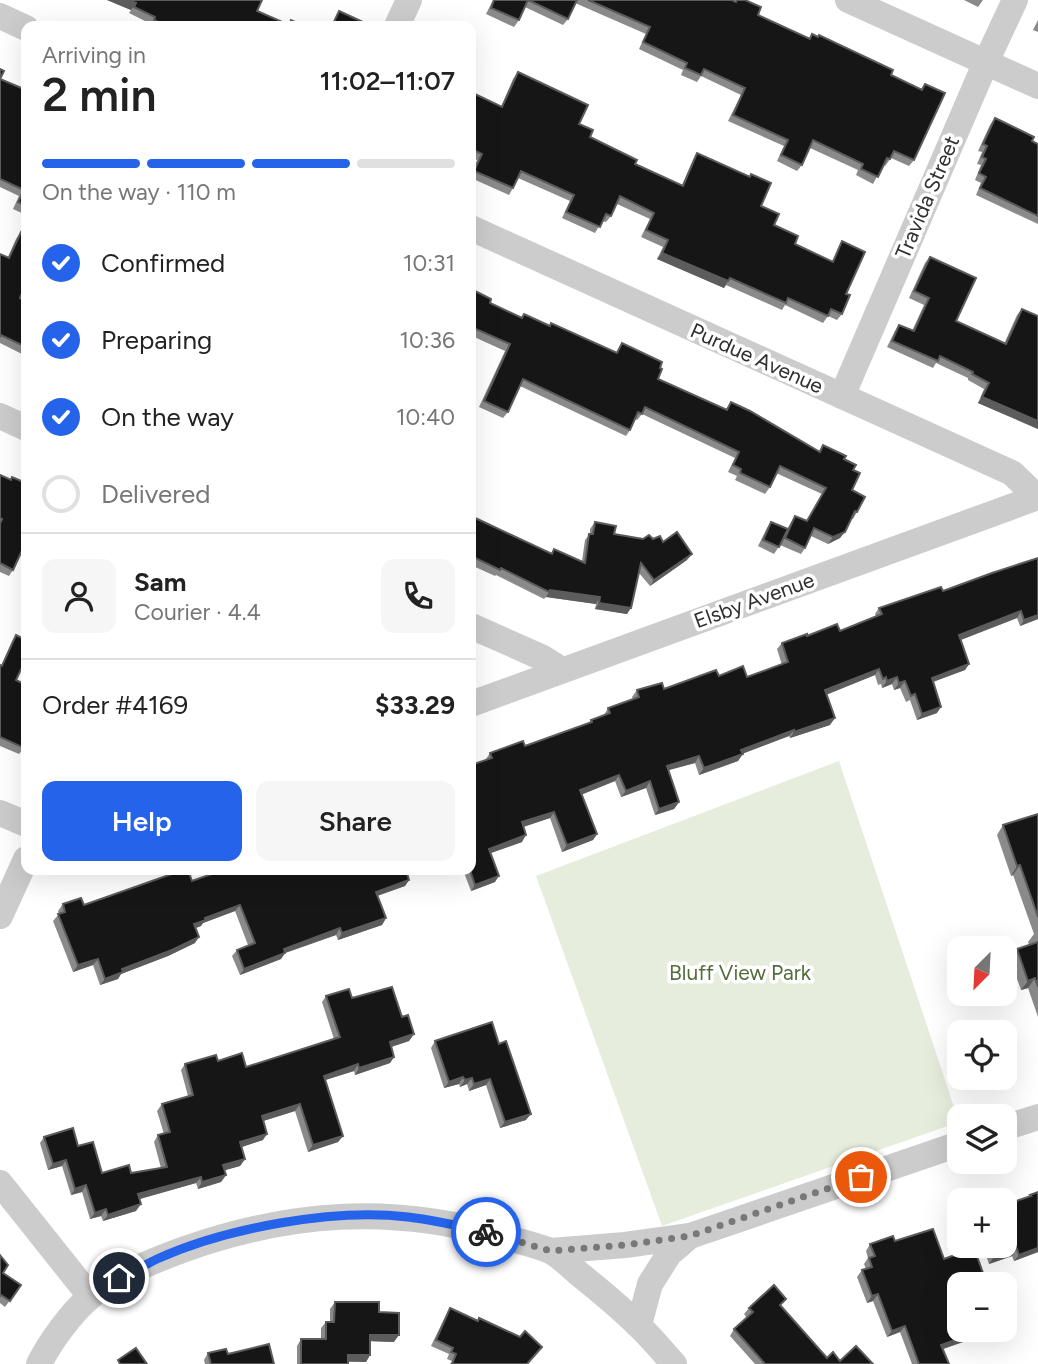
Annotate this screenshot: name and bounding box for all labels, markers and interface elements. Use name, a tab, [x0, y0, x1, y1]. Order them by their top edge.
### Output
text: Arriving in	[42, 41, 146, 69]
text: 11:02–11:07	[320, 65, 455, 97]
text: 2 min	[42, 67, 157, 123]
street label: Travida Street	[890, 132, 964, 262]
text: On the way · 110 m	[42, 178, 236, 206]
icon: check	[42, 244, 80, 282]
text: Confirmed	[101, 247, 225, 279]
text: 10:31	[403, 249, 455, 277]
street label: Purdue Avenue	[687, 318, 827, 398]
icon: check	[42, 321, 80, 359]
text: Preparing	[101, 324, 212, 356]
text: 10:36	[399, 326, 455, 354]
icon: check	[42, 398, 80, 436]
text: On the way	[101, 401, 234, 433]
text: 10:40	[396, 403, 455, 431]
text: Delivered	[101, 478, 210, 510]
button: person	[42, 559, 116, 633]
button: phone	[381, 559, 455, 633]
text: Sam	[134, 566, 186, 598]
street label: Elsby Avenue	[690, 567, 818, 633]
text: Courier · 4.4	[134, 598, 261, 626]
text: Order #4169	[42, 689, 188, 721]
text: $33.29	[375, 689, 455, 721]
button: Help	[42, 781, 242, 861]
button: Share	[256, 781, 455, 861]
north arrow	[947, 936, 1017, 1006]
map controls	[947, 936, 1017, 1342]
park label: Bluff View Park	[669, 960, 812, 985]
button: locate	[947, 1020, 1017, 1090]
button: layers	[947, 1104, 1017, 1174]
pin	[831, 1147, 891, 1207]
icon: bag	[842, 1158, 880, 1196]
button: +	[947, 1188, 1017, 1258]
courier	[451, 1197, 521, 1267]
icon: bike	[467, 1213, 505, 1251]
pin	[89, 1248, 149, 1308]
icon: home	[100, 1259, 138, 1297]
button: −	[947, 1272, 1017, 1342]

